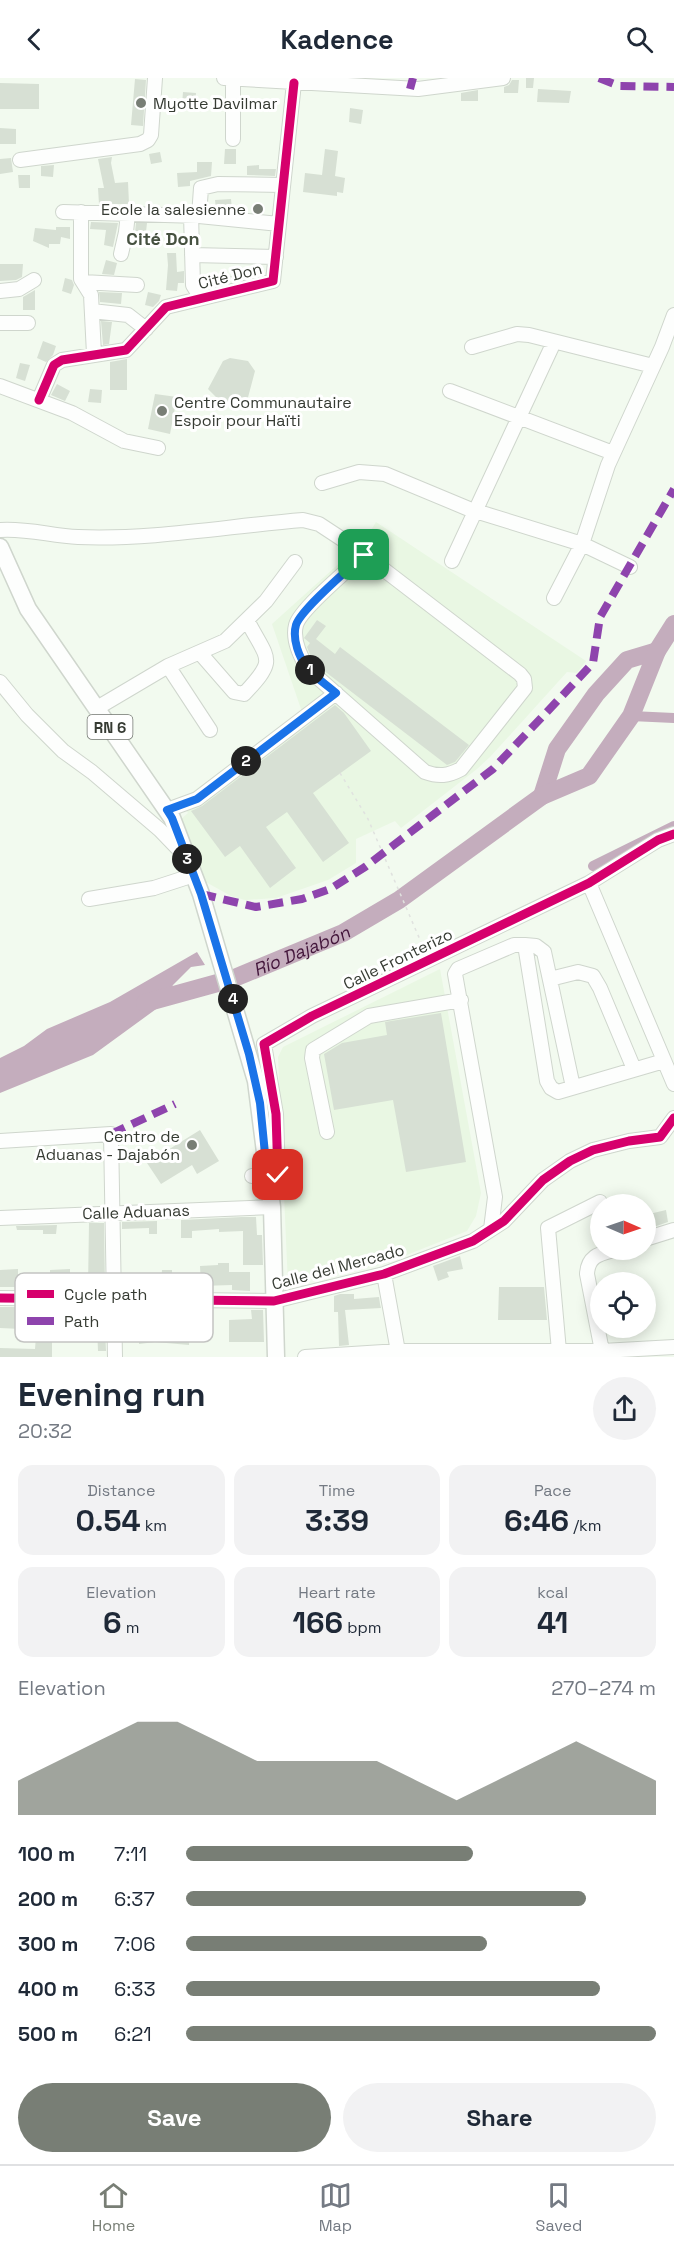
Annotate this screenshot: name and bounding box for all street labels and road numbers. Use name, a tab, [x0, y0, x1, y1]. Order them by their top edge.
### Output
street label: Cité Don	[196, 258, 264, 294]
road number: RN 6	[88, 715, 132, 739]
street label: Calle Fronterizo	[340, 923, 456, 995]
street label: Calle Aduanas	[82, 1200, 190, 1224]
street label: Calle del Mercado	[269, 1239, 407, 1295]

